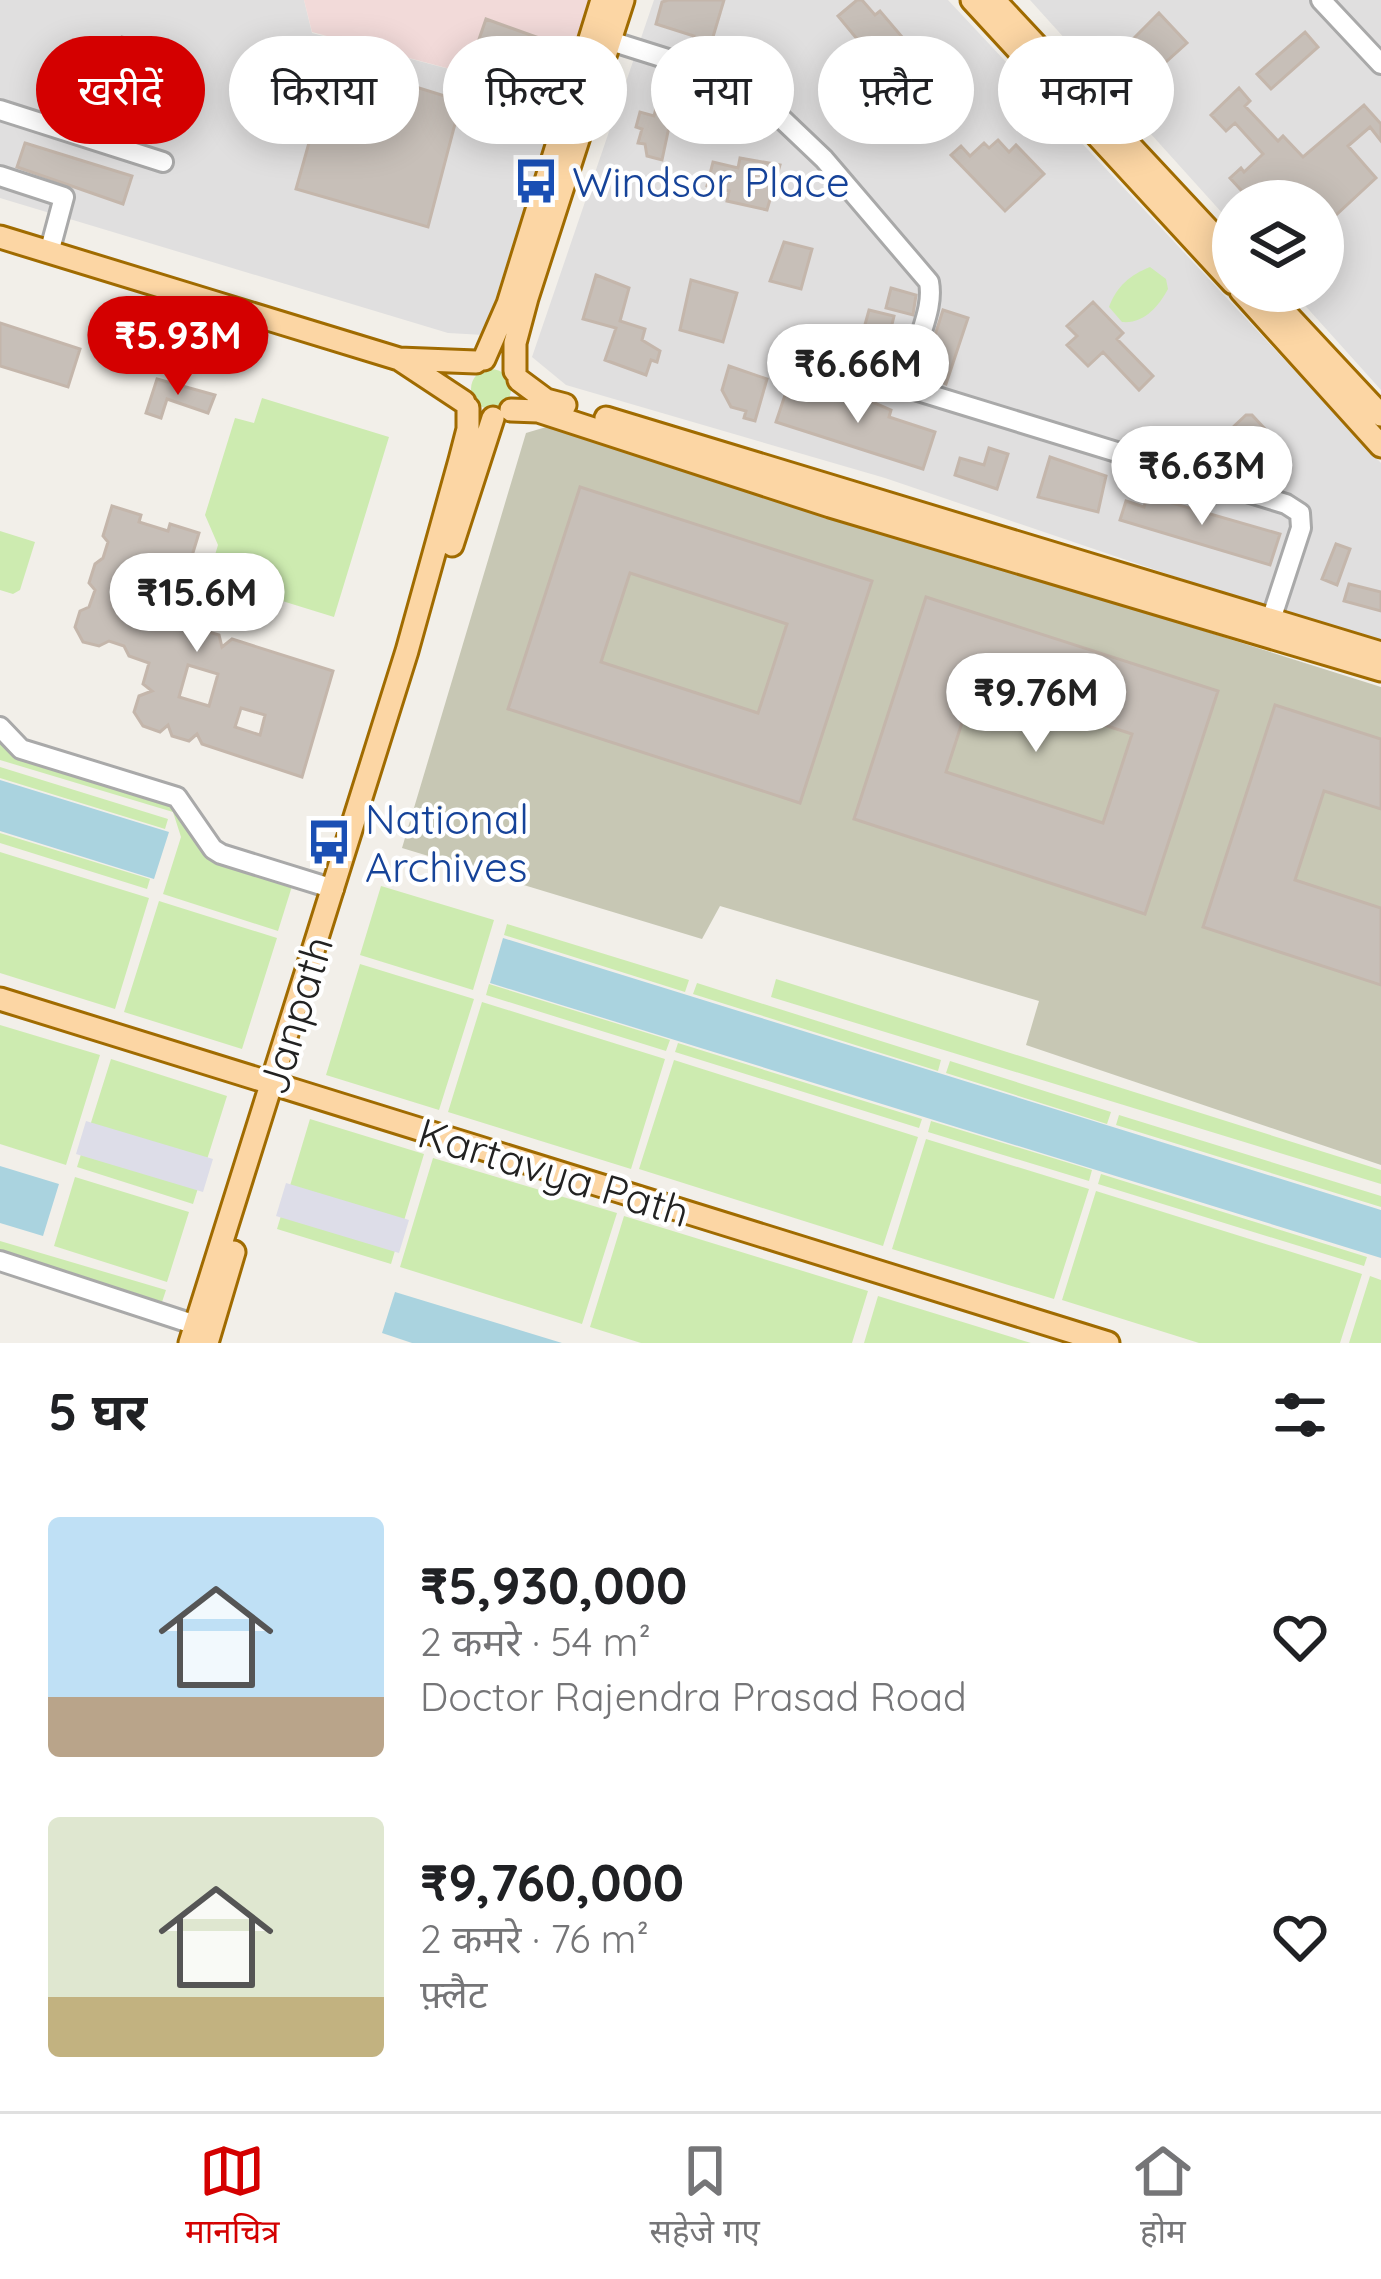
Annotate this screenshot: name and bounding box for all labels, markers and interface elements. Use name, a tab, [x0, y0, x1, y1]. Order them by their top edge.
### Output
chip: खरीदें	[36, 36, 205, 144]
chip: किराया	[229, 36, 419, 144]
chip: फ़िल्टर	[443, 36, 627, 144]
chip: नया	[651, 36, 794, 144]
chip: फ़्लैट	[818, 36, 974, 144]
chip: मकान	[998, 36, 1174, 144]
place label: Windsor Place	[572, 155, 850, 208]
bus stop icon: Windsor Place	[511, 156, 561, 206]
map controls	[1212, 180, 1344, 312]
button: layers	[1212, 180, 1344, 312]
pin: ₹5.93M	[80, 296, 276, 398]
text: ₹5.93M	[114, 310, 242, 359]
pin: ₹6.66M	[760, 324, 956, 426]
text: ₹6.66M	[794, 338, 922, 387]
pin: ₹6.63M	[1104, 426, 1300, 528]
text: ₹6.63M	[1138, 440, 1266, 489]
pin: ₹15.6M	[99, 553, 295, 655]
text: ₹15.6M	[137, 567, 257, 616]
pin: ₹9.76M	[938, 653, 1134, 755]
text: ₹9.76M	[973, 667, 1099, 716]
place label: National Archives	[365, 792, 529, 893]
bus stop icon: National Archives	[304, 817, 354, 867]
street label: Janpath	[246, 929, 344, 1101]
street label: Kartavya Path	[412, 1106, 696, 1238]
text: 5 घर	[48, 1379, 147, 1443]
icon: filters	[1267, 1382, 1333, 1448]
text: ₹5,930,000	[420, 1553, 687, 1617]
icon: home	[144, 1565, 288, 1709]
icon: heart	[1267, 1604, 1333, 1670]
text: 2 कमरे · 54 m²	[420, 1617, 651, 1666]
text: Doctor Rajendra Prasad Road	[420, 1672, 967, 1721]
text: ₹9,760,000	[420, 1850, 684, 1914]
icon: home	[144, 1865, 288, 2009]
icon: heart	[1267, 1904, 1333, 1970]
text: 2 कमरे · 76 m²	[420, 1914, 649, 1963]
text: फ़्लैट	[420, 1969, 487, 2018]
tab: मानचित्र	[185, 2138, 279, 2256]
tab: सहेजे गए	[650, 2138, 760, 2256]
tab: होम	[1130, 2138, 1196, 2256]

